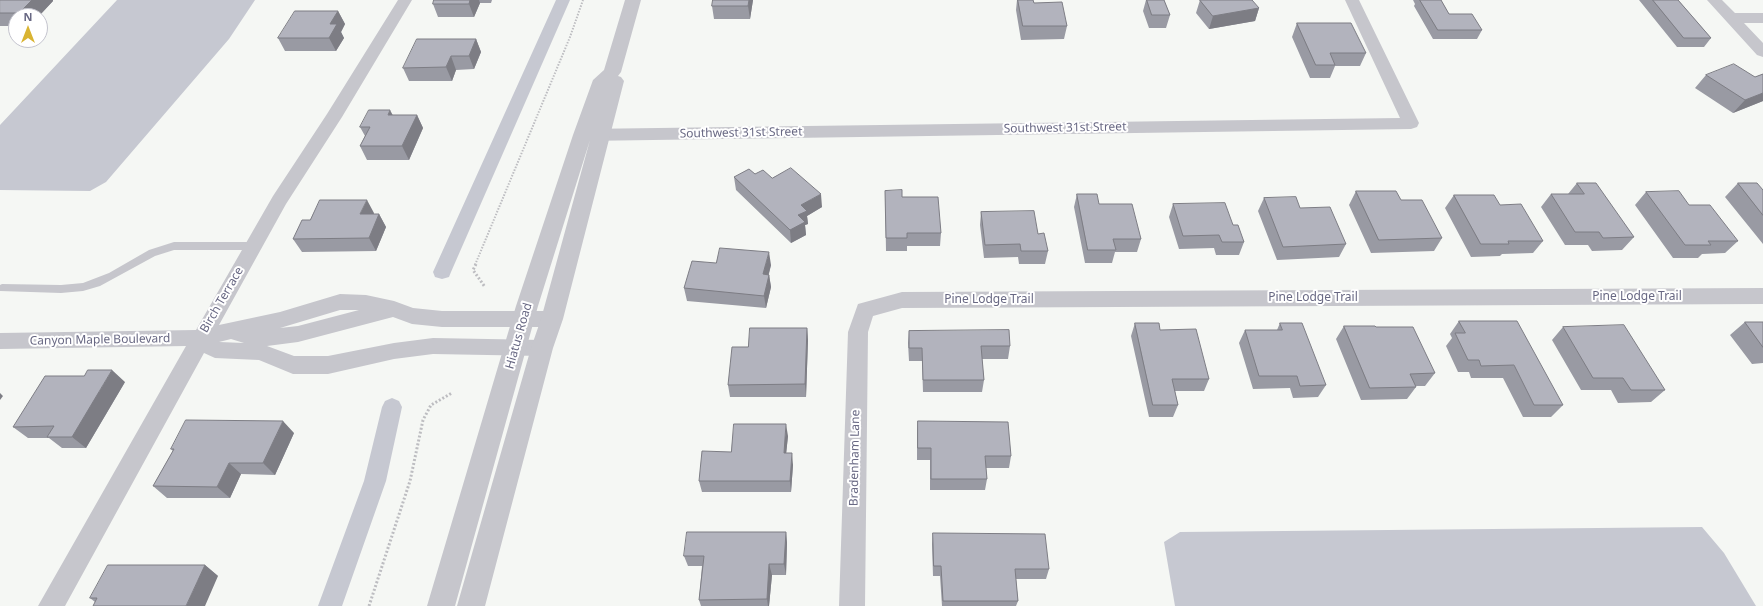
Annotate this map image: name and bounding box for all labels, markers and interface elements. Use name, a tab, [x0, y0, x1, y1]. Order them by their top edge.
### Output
north arrow	[8, 8, 48, 48]
text: N	[24, 9, 32, 24]
street label: Southwest 31st Street	[1003, 120, 1127, 136]
street label: Southwest 31st Street	[679, 125, 803, 141]
street label: Birch Terrace	[197, 265, 247, 335]
street label: Pine Lodge Trail	[1592, 290, 1682, 304]
street label: Pine Lodge Trail	[1268, 291, 1358, 305]
street label: Pine Lodge Trail	[944, 293, 1034, 307]
street label: Hiatus Road	[503, 301, 535, 371]
street label: Canyon Maple Boulevard	[30, 332, 170, 348]
street label: Bradenham Lane	[847, 410, 863, 506]

